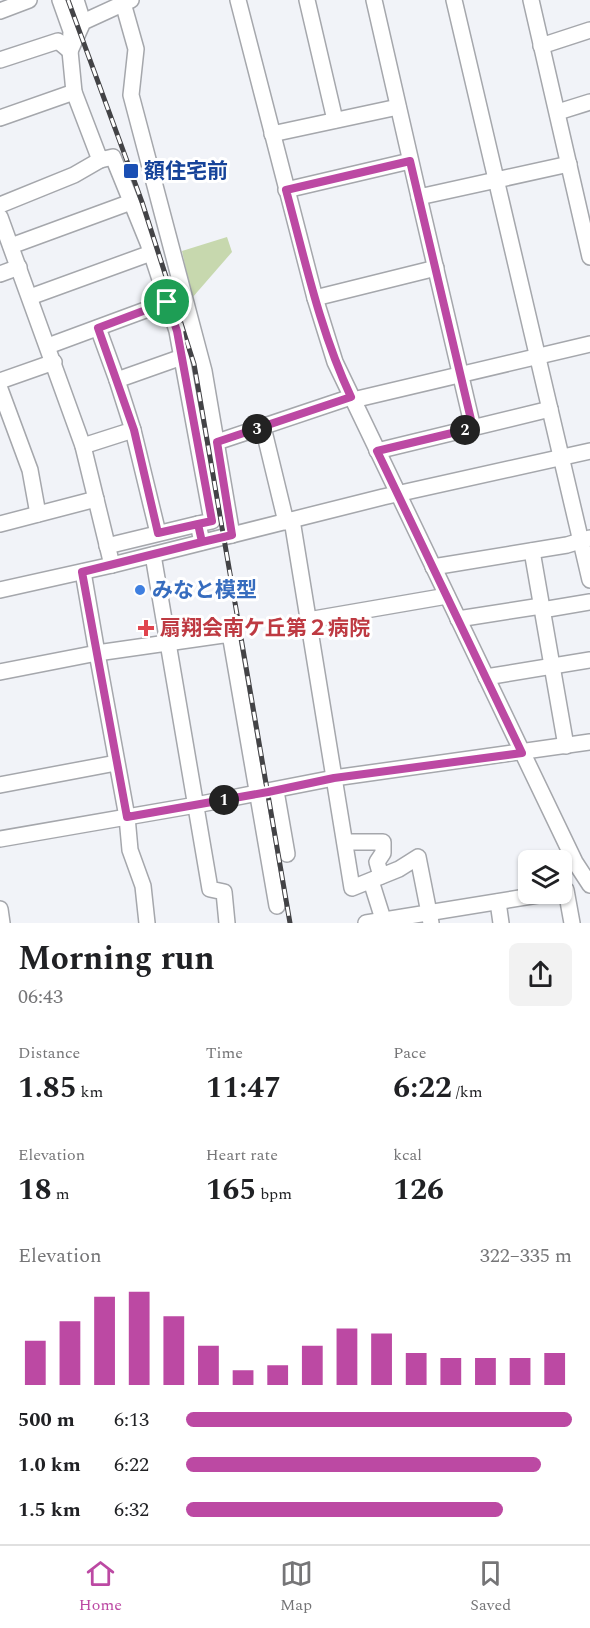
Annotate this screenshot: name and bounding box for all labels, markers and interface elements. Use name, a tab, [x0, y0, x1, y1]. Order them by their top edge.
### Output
place label: 額住宅前	[144, 156, 228, 188]
marker: 額住宅前	[122, 162, 140, 180]
pin	[141, 276, 192, 327]
icon: arrive	[150, 285, 183, 318]
pin: 3	[242, 414, 272, 444]
pin: 2	[450, 415, 480, 445]
text: 3	[253, 417, 261, 441]
text: 2	[461, 418, 469, 442]
place label: みなと模型	[152, 575, 257, 607]
marker: みなと模型	[133, 583, 147, 597]
place label: 扇翔会南ケ丘第２病院	[160, 613, 370, 645]
marker: 扇翔会南ケ丘第２病院	[137, 619, 155, 637]
pin: 1	[209, 785, 239, 815]
text: 1	[220, 788, 228, 812]
map controls	[518, 850, 572, 904]
button: layers	[518, 850, 572, 904]
text: Morning run	[18, 934, 215, 984]
button: share	[509, 943, 572, 1006]
text: 06:43	[18, 982, 63, 1012]
text: Distance	[18, 1041, 80, 1065]
text: Time	[206, 1041, 243, 1065]
text: Pace	[393, 1041, 426, 1065]
text: 1.85	[18, 1065, 77, 1111]
text: 11:47	[206, 1065, 281, 1111]
text: 6:22	[393, 1065, 452, 1111]
text: km	[77, 1080, 103, 1104]
text: /km	[452, 1080, 483, 1104]
text: Elevation	[18, 1143, 85, 1167]
text: Heart rate	[206, 1143, 278, 1167]
text: kcal	[393, 1143, 422, 1167]
text: 18	[18, 1167, 52, 1213]
text: 165	[206, 1167, 256, 1213]
text: 126	[393, 1167, 444, 1213]
text: m	[52, 1182, 69, 1206]
text: bpm	[256, 1182, 292, 1206]
text: Elevation	[18, 1241, 102, 1271]
text: 322–335 m	[480, 1241, 572, 1271]
text: 500 m	[18, 1405, 75, 1435]
text: 6:13	[114, 1405, 149, 1435]
text: 1.0 km	[18, 1450, 81, 1480]
text: 6:22	[114, 1450, 149, 1480]
text: 1.5 km	[18, 1495, 81, 1525]
text: 6:32	[114, 1495, 149, 1525]
tab: Home	[79, 1557, 122, 1617]
tab: Map	[280, 1557, 313, 1617]
tab: Saved	[470, 1557, 511, 1617]

